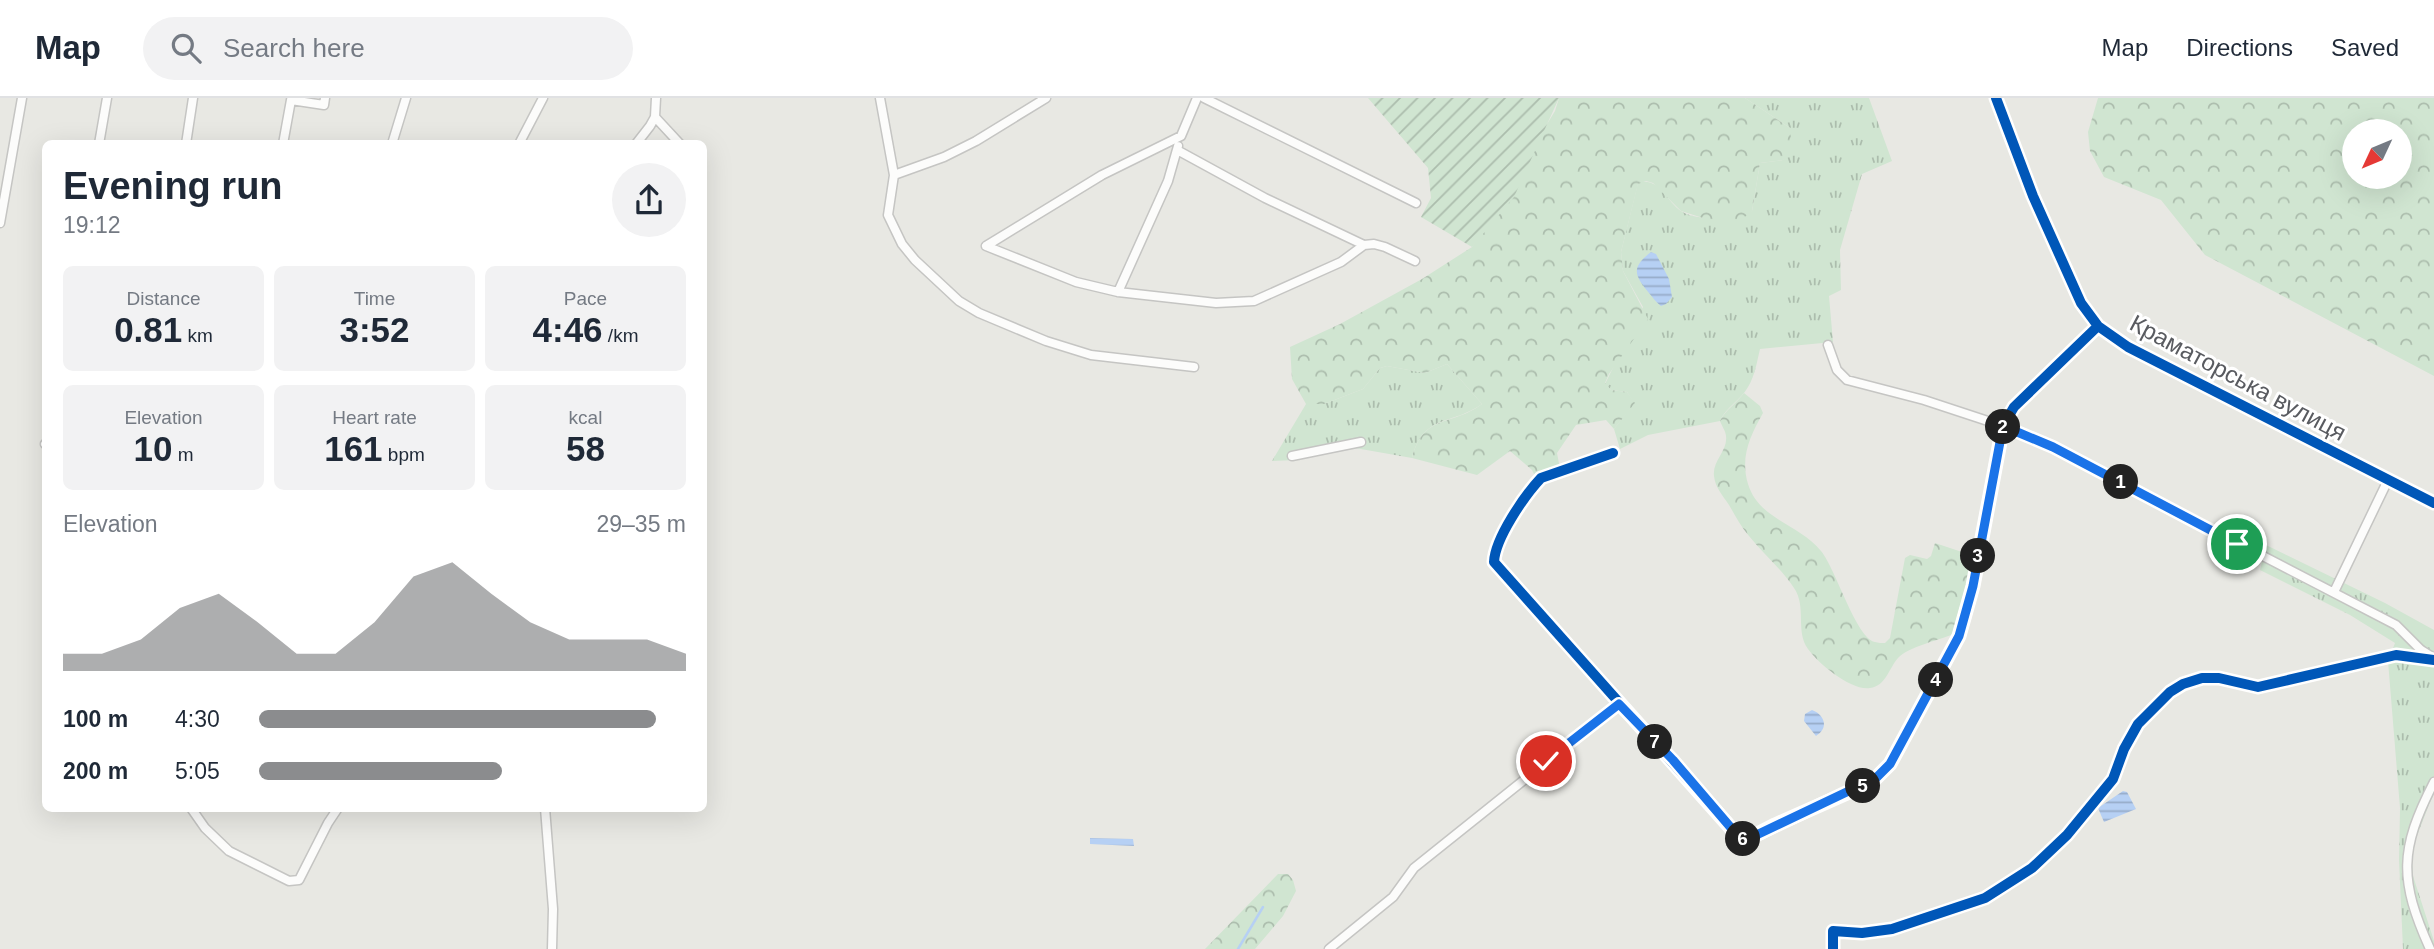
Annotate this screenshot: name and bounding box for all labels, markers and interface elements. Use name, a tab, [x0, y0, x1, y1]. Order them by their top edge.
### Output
search box	[143, 17, 633, 80]
text: Map	[35, 29, 101, 66]
icon: search	[167, 29, 205, 67]
text: Search here	[223, 33, 365, 63]
text: Map	[2102, 34, 2148, 61]
text: Directions	[2186, 34, 2293, 61]
text: Saved	[2331, 34, 2399, 61]
north arrow	[2342, 119, 2412, 189]
map controls	[2342, 119, 2412, 189]
button: share	[612, 163, 686, 237]
text: Evening run	[63, 165, 283, 207]
text: 19:12	[63, 212, 121, 238]
text: Distance	[127, 288, 200, 309]
text: Time	[354, 288, 395, 309]
text: Pace	[564, 288, 607, 309]
street label: Краматорська вулиця	[2126, 309, 2351, 446]
text: 0.81	[114, 310, 182, 349]
text: 3:52	[339, 310, 410, 349]
text: 4:46	[533, 310, 603, 349]
text: km	[182, 325, 213, 346]
text: /km	[603, 325, 638, 346]
text: Elevation	[124, 407, 203, 428]
text: Heart rate	[332, 407, 417, 428]
text: kcal	[569, 407, 602, 428]
pin: 2	[1986, 410, 2021, 444]
text: 2	[1997, 416, 2008, 437]
text: 10	[133, 429, 172, 468]
text: 161	[324, 429, 383, 468]
text: 58	[566, 429, 605, 468]
text: m	[172, 444, 194, 465]
text: bpm	[383, 444, 425, 465]
pin: 1	[2104, 464, 2138, 500]
text: 1	[2115, 471, 2126, 492]
text: Elevation	[63, 511, 158, 537]
text: 29–35 m	[596, 511, 686, 537]
pin	[2207, 514, 2267, 574]
icon: arrive	[2218, 525, 2256, 563]
pin: 3	[1960, 538, 1996, 574]
text: 3	[1972, 545, 1983, 566]
pin: 4	[1918, 662, 1954, 698]
text: 4	[1930, 669, 1941, 690]
text: 100 m	[63, 706, 128, 732]
text: 4:30	[175, 706, 220, 732]
pin: 7	[1638, 724, 1672, 760]
pin	[1516, 731, 1576, 791]
text: 7	[1649, 731, 1660, 752]
icon: check	[1527, 742, 1565, 780]
text: 200 m	[63, 758, 128, 784]
text: 5:05	[175, 758, 220, 784]
pin: 5	[1846, 768, 1881, 804]
text: 5	[1857, 775, 1868, 796]
pin: 6	[1726, 822, 1760, 856]
text: 6	[1737, 828, 1748, 849]

